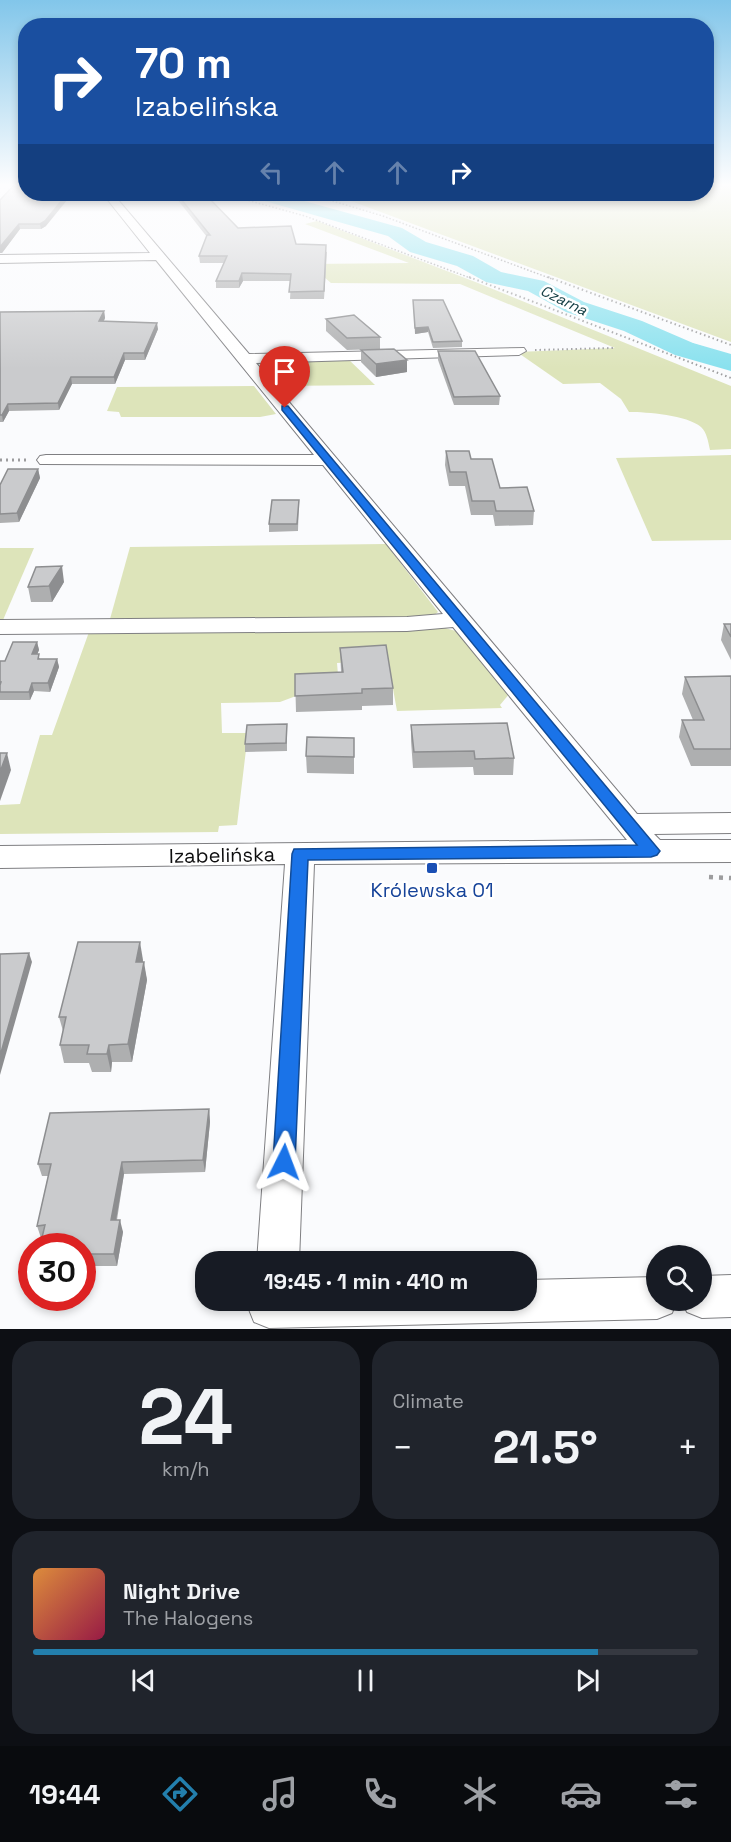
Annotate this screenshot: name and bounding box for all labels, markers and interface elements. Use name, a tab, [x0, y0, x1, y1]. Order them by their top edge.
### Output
text: 70 m	[135, 37, 232, 90]
icon: right	[36, 42, 114, 120]
text: Izabelińska	[135, 89, 278, 124]
icon: left	[255, 156, 288, 189]
icon: ahead	[318, 156, 351, 189]
icon: ahead	[381, 156, 414, 189]
icon: right	[444, 156, 477, 189]
water label: Czarna	[538, 281, 591, 320]
pin	[259, 346, 310, 408]
icon: arrive	[268, 355, 301, 388]
street label: Izabelińska	[169, 841, 275, 869]
marker: Królewska 01	[425, 861, 439, 875]
place label: Królewska 01	[370, 877, 494, 903]
position arrow	[252, 1130, 316, 1194]
speed limit sign: 30	[18, 1233, 96, 1311]
map controls	[646, 1245, 712, 1311]
button: search	[646, 1245, 712, 1311]
text: 19:45 · 1 min · 410 m	[264, 1267, 468, 1295]
text: 24	[138, 1367, 233, 1467]
text: Climate	[393, 1388, 464, 1414]
text: 21.5°	[493, 1419, 598, 1476]
text: −	[393, 1427, 413, 1469]
text: +	[678, 1427, 698, 1469]
text: km/h	[162, 1456, 210, 1482]
text: Night Drive	[123, 1577, 240, 1605]
text: The Halogens	[123, 1605, 253, 1631]
icon: previous	[127, 1664, 160, 1697]
icon: pause	[349, 1664, 382, 1697]
icon: next	[571, 1664, 604, 1697]
icon: directions	[159, 1773, 201, 1815]
icon: music	[259, 1773, 301, 1815]
icon: phone	[359, 1773, 401, 1815]
icon: climate	[459, 1773, 501, 1815]
icon: car	[560, 1773, 602, 1815]
icon: filters	[660, 1773, 702, 1815]
text: 19:44	[29, 1777, 100, 1812]

